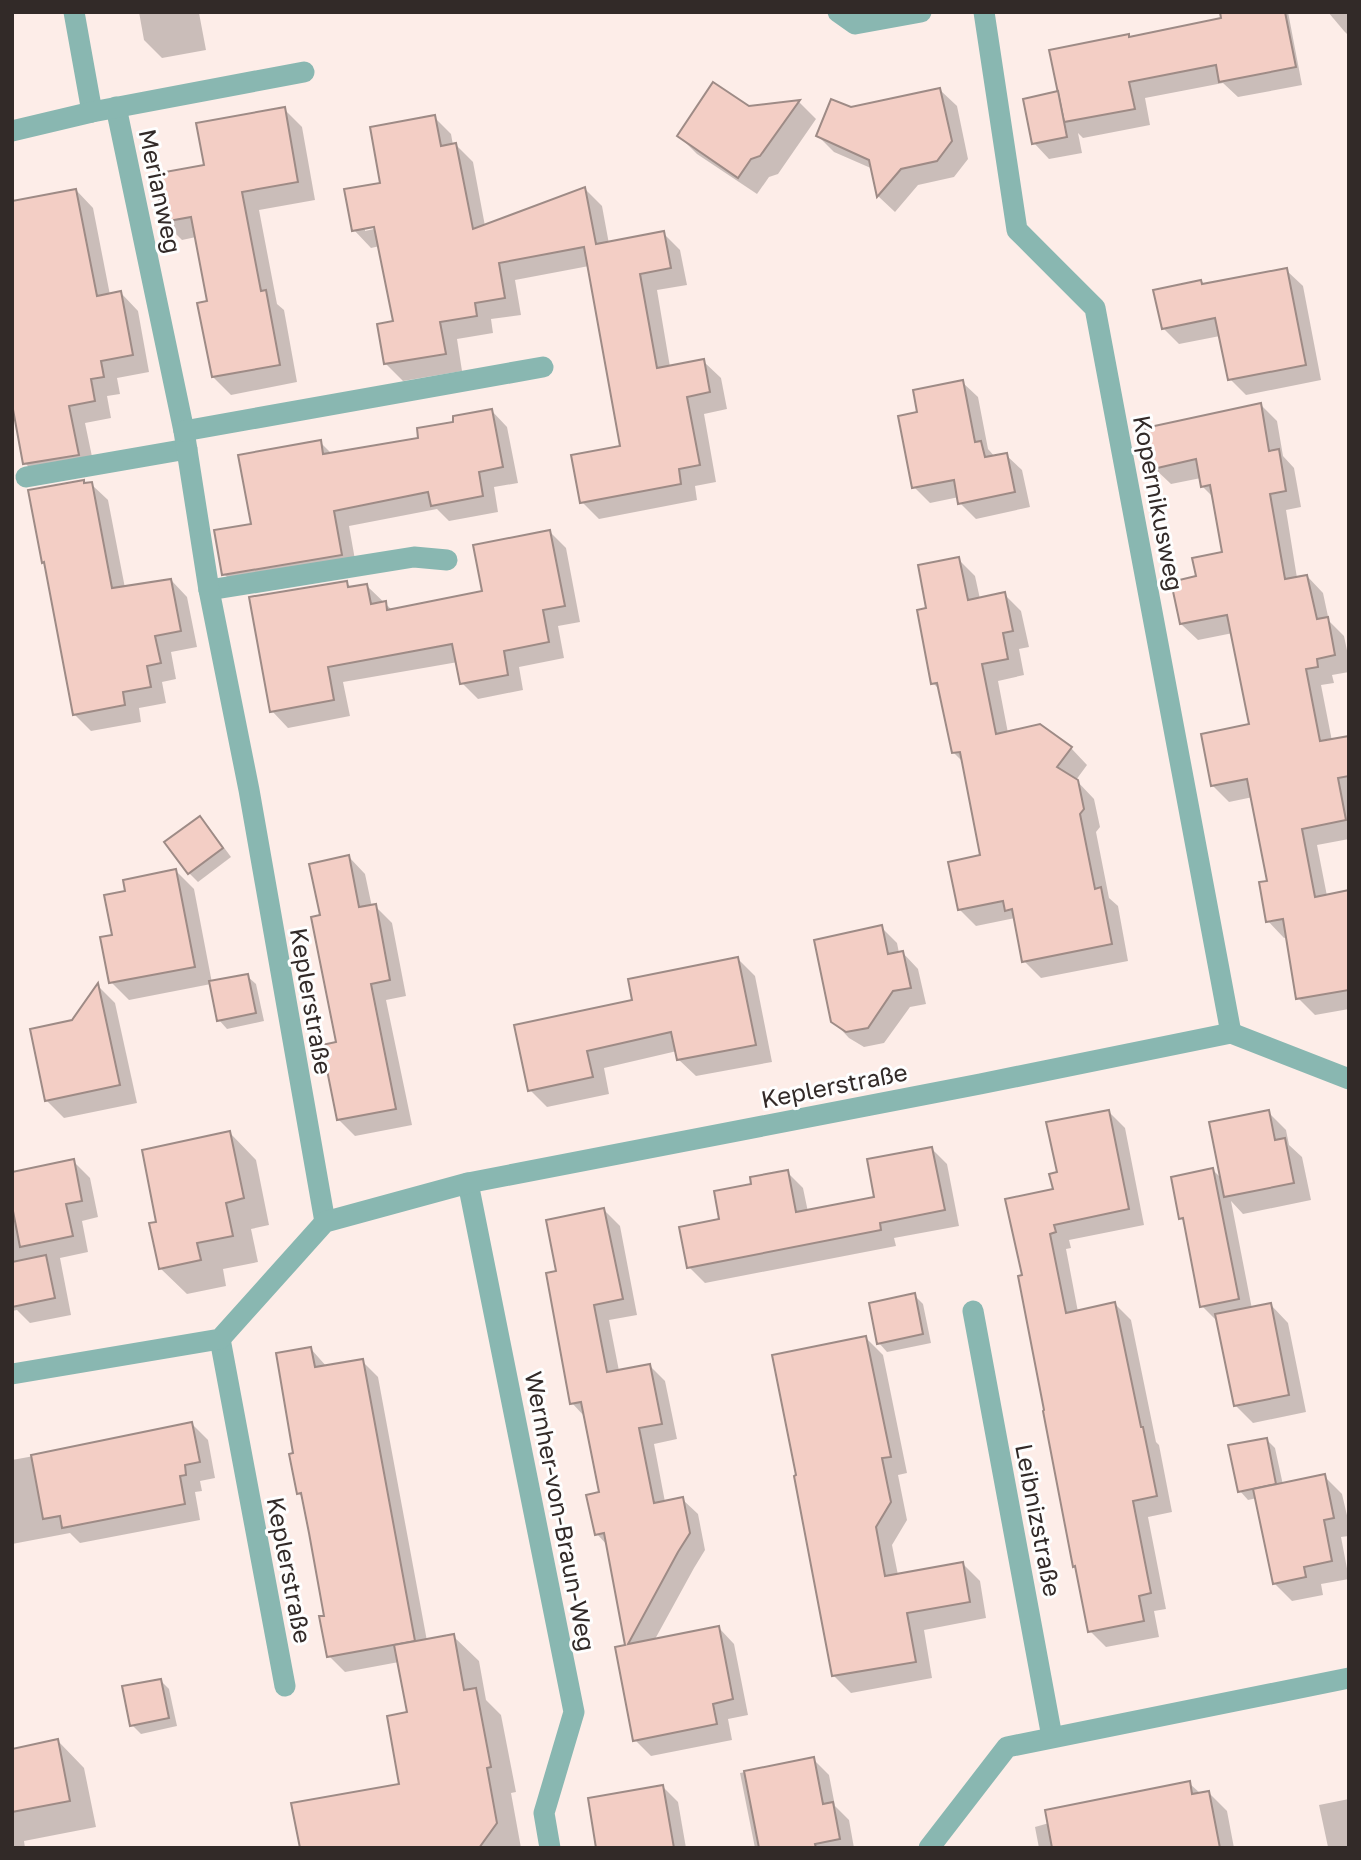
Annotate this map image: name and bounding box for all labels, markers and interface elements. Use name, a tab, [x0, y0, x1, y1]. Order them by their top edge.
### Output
street label: Merianweg	[134, 126, 188, 256]
street label: Kopernikusweg	[1128, 413, 1190, 593]
street label: Keplerstraße	[285, 925, 339, 1077]
street label: Keplerstraße	[758, 1057, 910, 1113]
street label: Wernher-von-Braun-Weg	[520, 1369, 602, 1653]
street label: Leibnizstraße	[1010, 1441, 1068, 1599]
street label: Keplerstraße	[262, 1494, 318, 1646]

